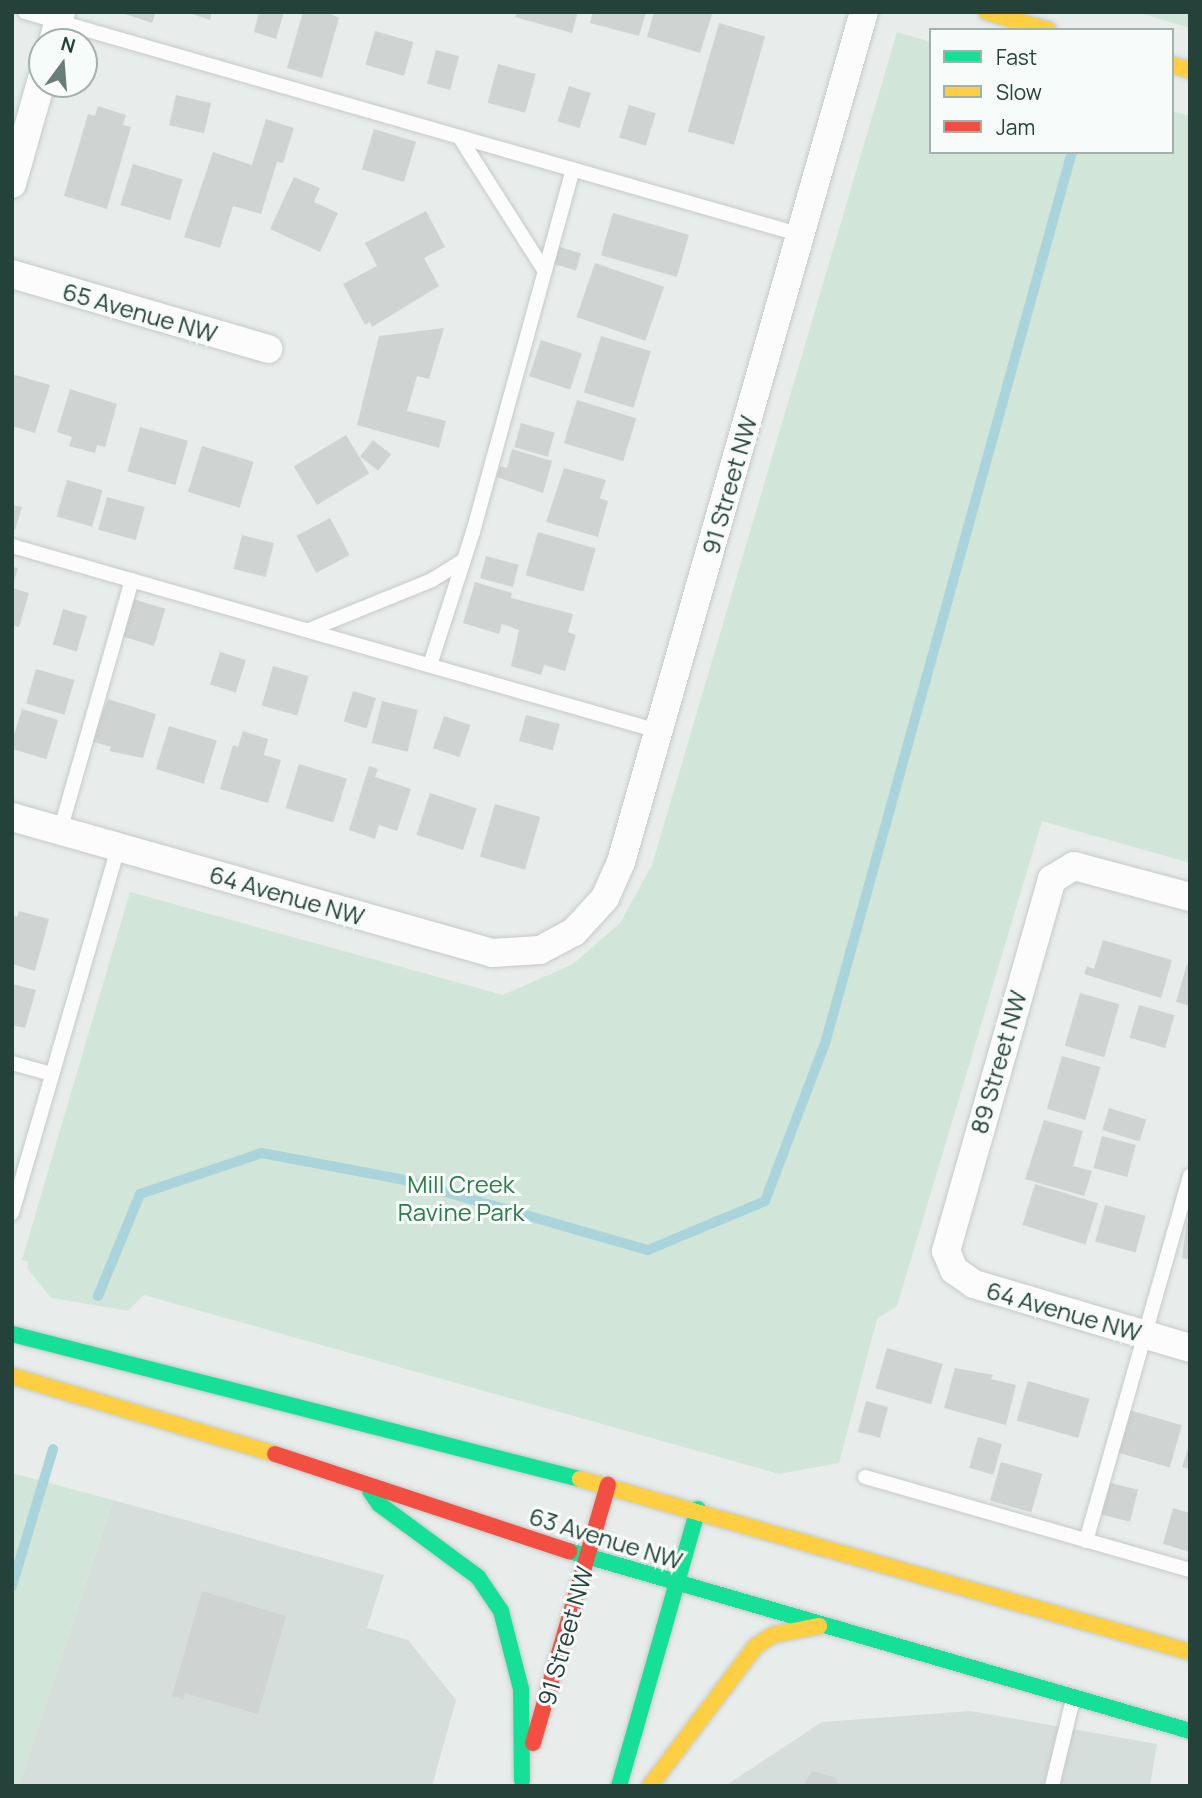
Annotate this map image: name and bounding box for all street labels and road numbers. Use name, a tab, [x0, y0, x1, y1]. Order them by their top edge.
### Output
street label: 65 Avenue NW	[59, 276, 221, 348]
street label: 91 Street NW	[695, 412, 763, 558]
street label: 64 Avenue NW	[206, 859, 368, 931]
street label: 89 Street NW	[964, 987, 1032, 1137]
street label: 64 Avenue NW	[983, 1275, 1145, 1347]
street label: 63 Avenue NW	[526, 1501, 686, 1575]
street label: 91 Street NW	[531, 1563, 599, 1709]

